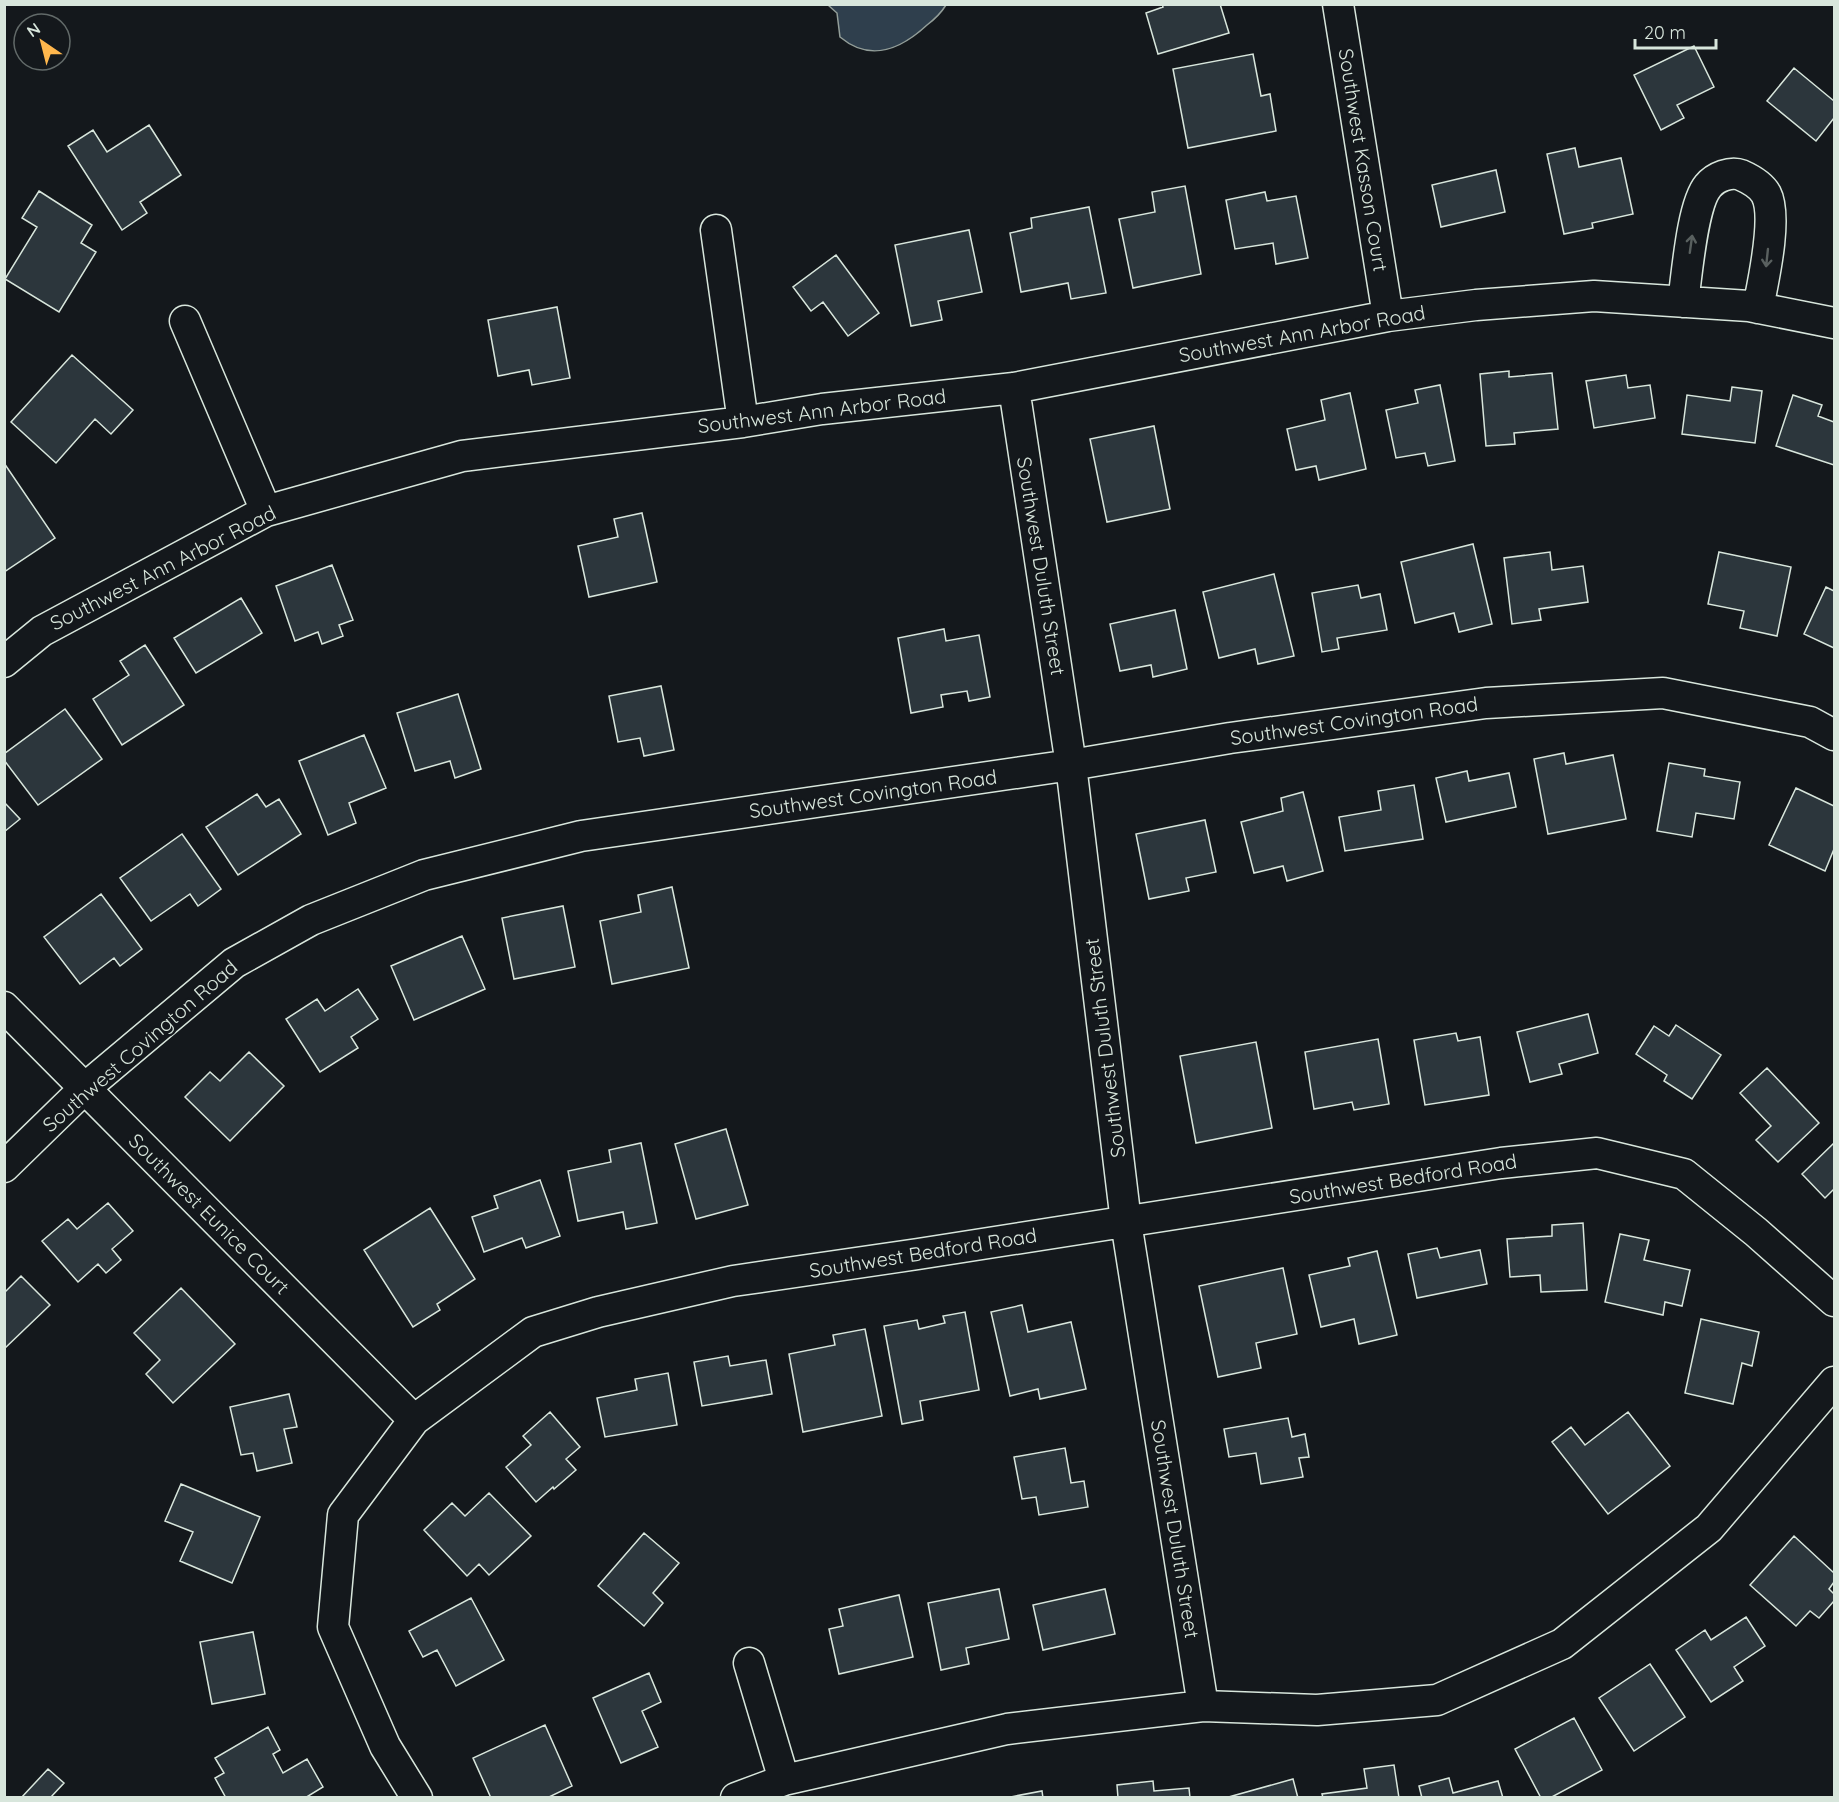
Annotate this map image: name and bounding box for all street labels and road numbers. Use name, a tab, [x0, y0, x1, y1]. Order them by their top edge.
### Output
street label: Southwest Kasson Court	[1334, 47, 1393, 273]
street label: Southwest Ann Arbor Road	[1177, 299, 1427, 368]
street label: Southwest Ann Arbor Road	[696, 383, 948, 438]
street label: Southwest Duluth Street	[1012, 455, 1071, 677]
street label: Southwest Ann Arbor Road	[46, 500, 280, 635]
street label: Southwest Covington Road	[1228, 691, 1480, 750]
street label: Southwest Covington Road	[747, 764, 999, 823]
street label: Southwest Duluth Street	[1079, 937, 1130, 1159]
street label: Southwest Covington Road	[37, 954, 242, 1137]
street label: Southwest Eunice Court	[124, 1128, 295, 1299]
street label: Southwest Bedford Road	[1287, 1148, 1519, 1209]
street label: Southwest Bedford Road	[807, 1222, 1039, 1283]
street label: Southwest Duluth Street	[1146, 1418, 1205, 1640]

